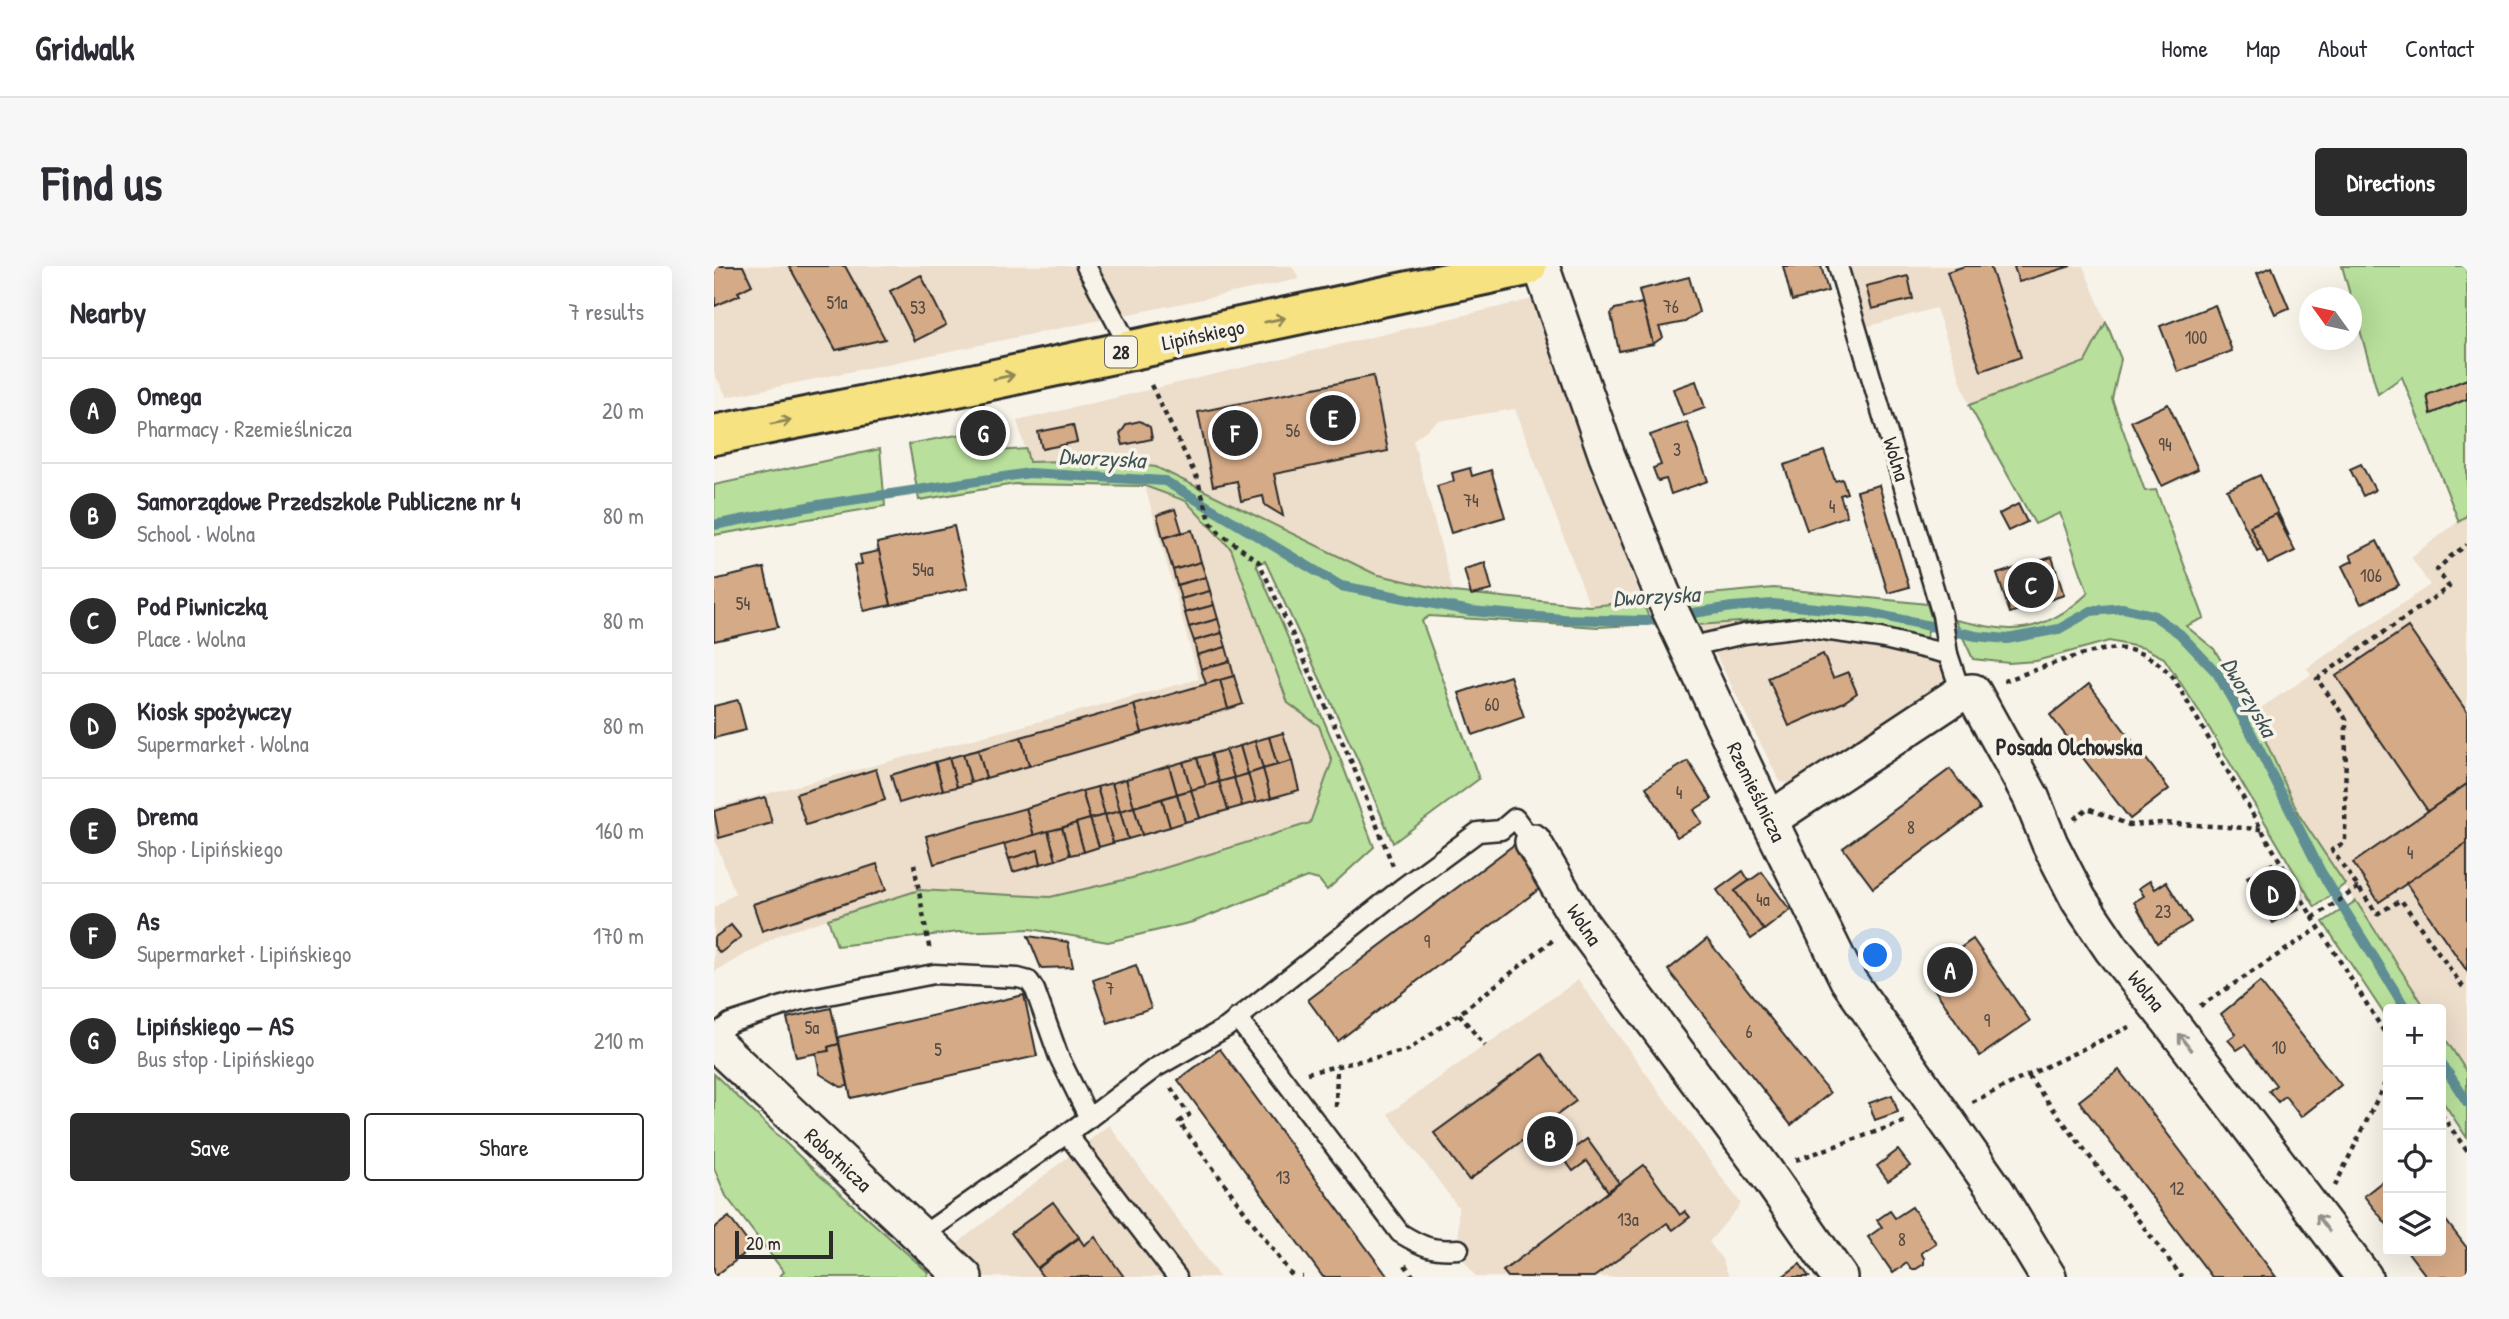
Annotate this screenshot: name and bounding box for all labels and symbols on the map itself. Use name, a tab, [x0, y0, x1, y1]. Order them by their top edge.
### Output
north arrow	[2299, 287, 2362, 350]
house number: 51a	[826, 290, 848, 315]
house number: 76	[1663, 294, 1679, 319]
house number: 53	[910, 295, 926, 320]
street label: Lipińskiego	[1159, 312, 1247, 357]
one-way arrow	[1263, 313, 1286, 327]
house number: 100	[2185, 325, 2207, 350]
road number: 28	[1105, 337, 1137, 368]
one-way arrow	[992, 370, 1015, 384]
pin: E	[1310, 392, 1356, 444]
pin: G	[960, 407, 1006, 459]
pin: F	[1212, 407, 1258, 459]
one-way arrow	[769, 414, 792, 428]
house number: 56	[1286, 418, 1300, 443]
house number: 94	[2158, 432, 2172, 457]
street label: Wolna	[1876, 433, 1917, 484]
house number: 3	[1673, 437, 1681, 462]
water label: Dworzyska	[1058, 440, 1148, 476]
house number: 74	[1463, 488, 1479, 513]
house number: 4	[1829, 494, 1836, 519]
house number: 54a	[912, 557, 934, 582]
pin: C	[2008, 559, 2054, 611]
house number: 106	[2360, 563, 2382, 588]
water label: Dworzyska	[1612, 578, 1702, 614]
house number: 54	[736, 591, 750, 616]
water label: Dworzyska	[2213, 651, 2286, 744]
house number: 60	[1484, 692, 1500, 717]
district label: Posada Olchowska	[1996, 731, 2142, 762]
street label: Rzemieślnicza	[1720, 737, 1793, 846]
house number: 4	[1676, 780, 1683, 805]
house number: 8	[1907, 815, 1915, 840]
house number: 4	[2407, 840, 2414, 865]
pin: D	[2250, 867, 2296, 919]
house number: 4a	[1756, 887, 1770, 912]
street label: Wolna	[1560, 898, 1609, 951]
house number: 23	[2155, 899, 2171, 924]
house number: 9	[1424, 929, 1431, 954]
your location	[1858, 938, 1892, 972]
pin: A	[1927, 944, 1973, 996]
street label: Wolna	[2121, 964, 2172, 1017]
house number: 7	[1106, 976, 1115, 1001]
house number: 9	[1984, 1008, 1991, 1033]
house number: 5a	[805, 1015, 819, 1040]
house number: 6	[1745, 1019, 1753, 1044]
one-way arrow	[2178, 1033, 2193, 1051]
house number: 10	[2272, 1035, 2286, 1060]
house number: 5	[934, 1037, 942, 1062]
pin: B	[1527, 1113, 1573, 1165]
street label: Robotnicza	[799, 1121, 878, 1198]
house number: 13	[1276, 1165, 1290, 1190]
house number: 12	[2170, 1176, 2185, 1201]
house number: 13a	[1617, 1207, 1639, 1232]
one-way arrow	[2316, 1213, 2331, 1232]
house number: 8	[1898, 1227, 1906, 1252]
scale bar	[735, 1228, 833, 1260]

